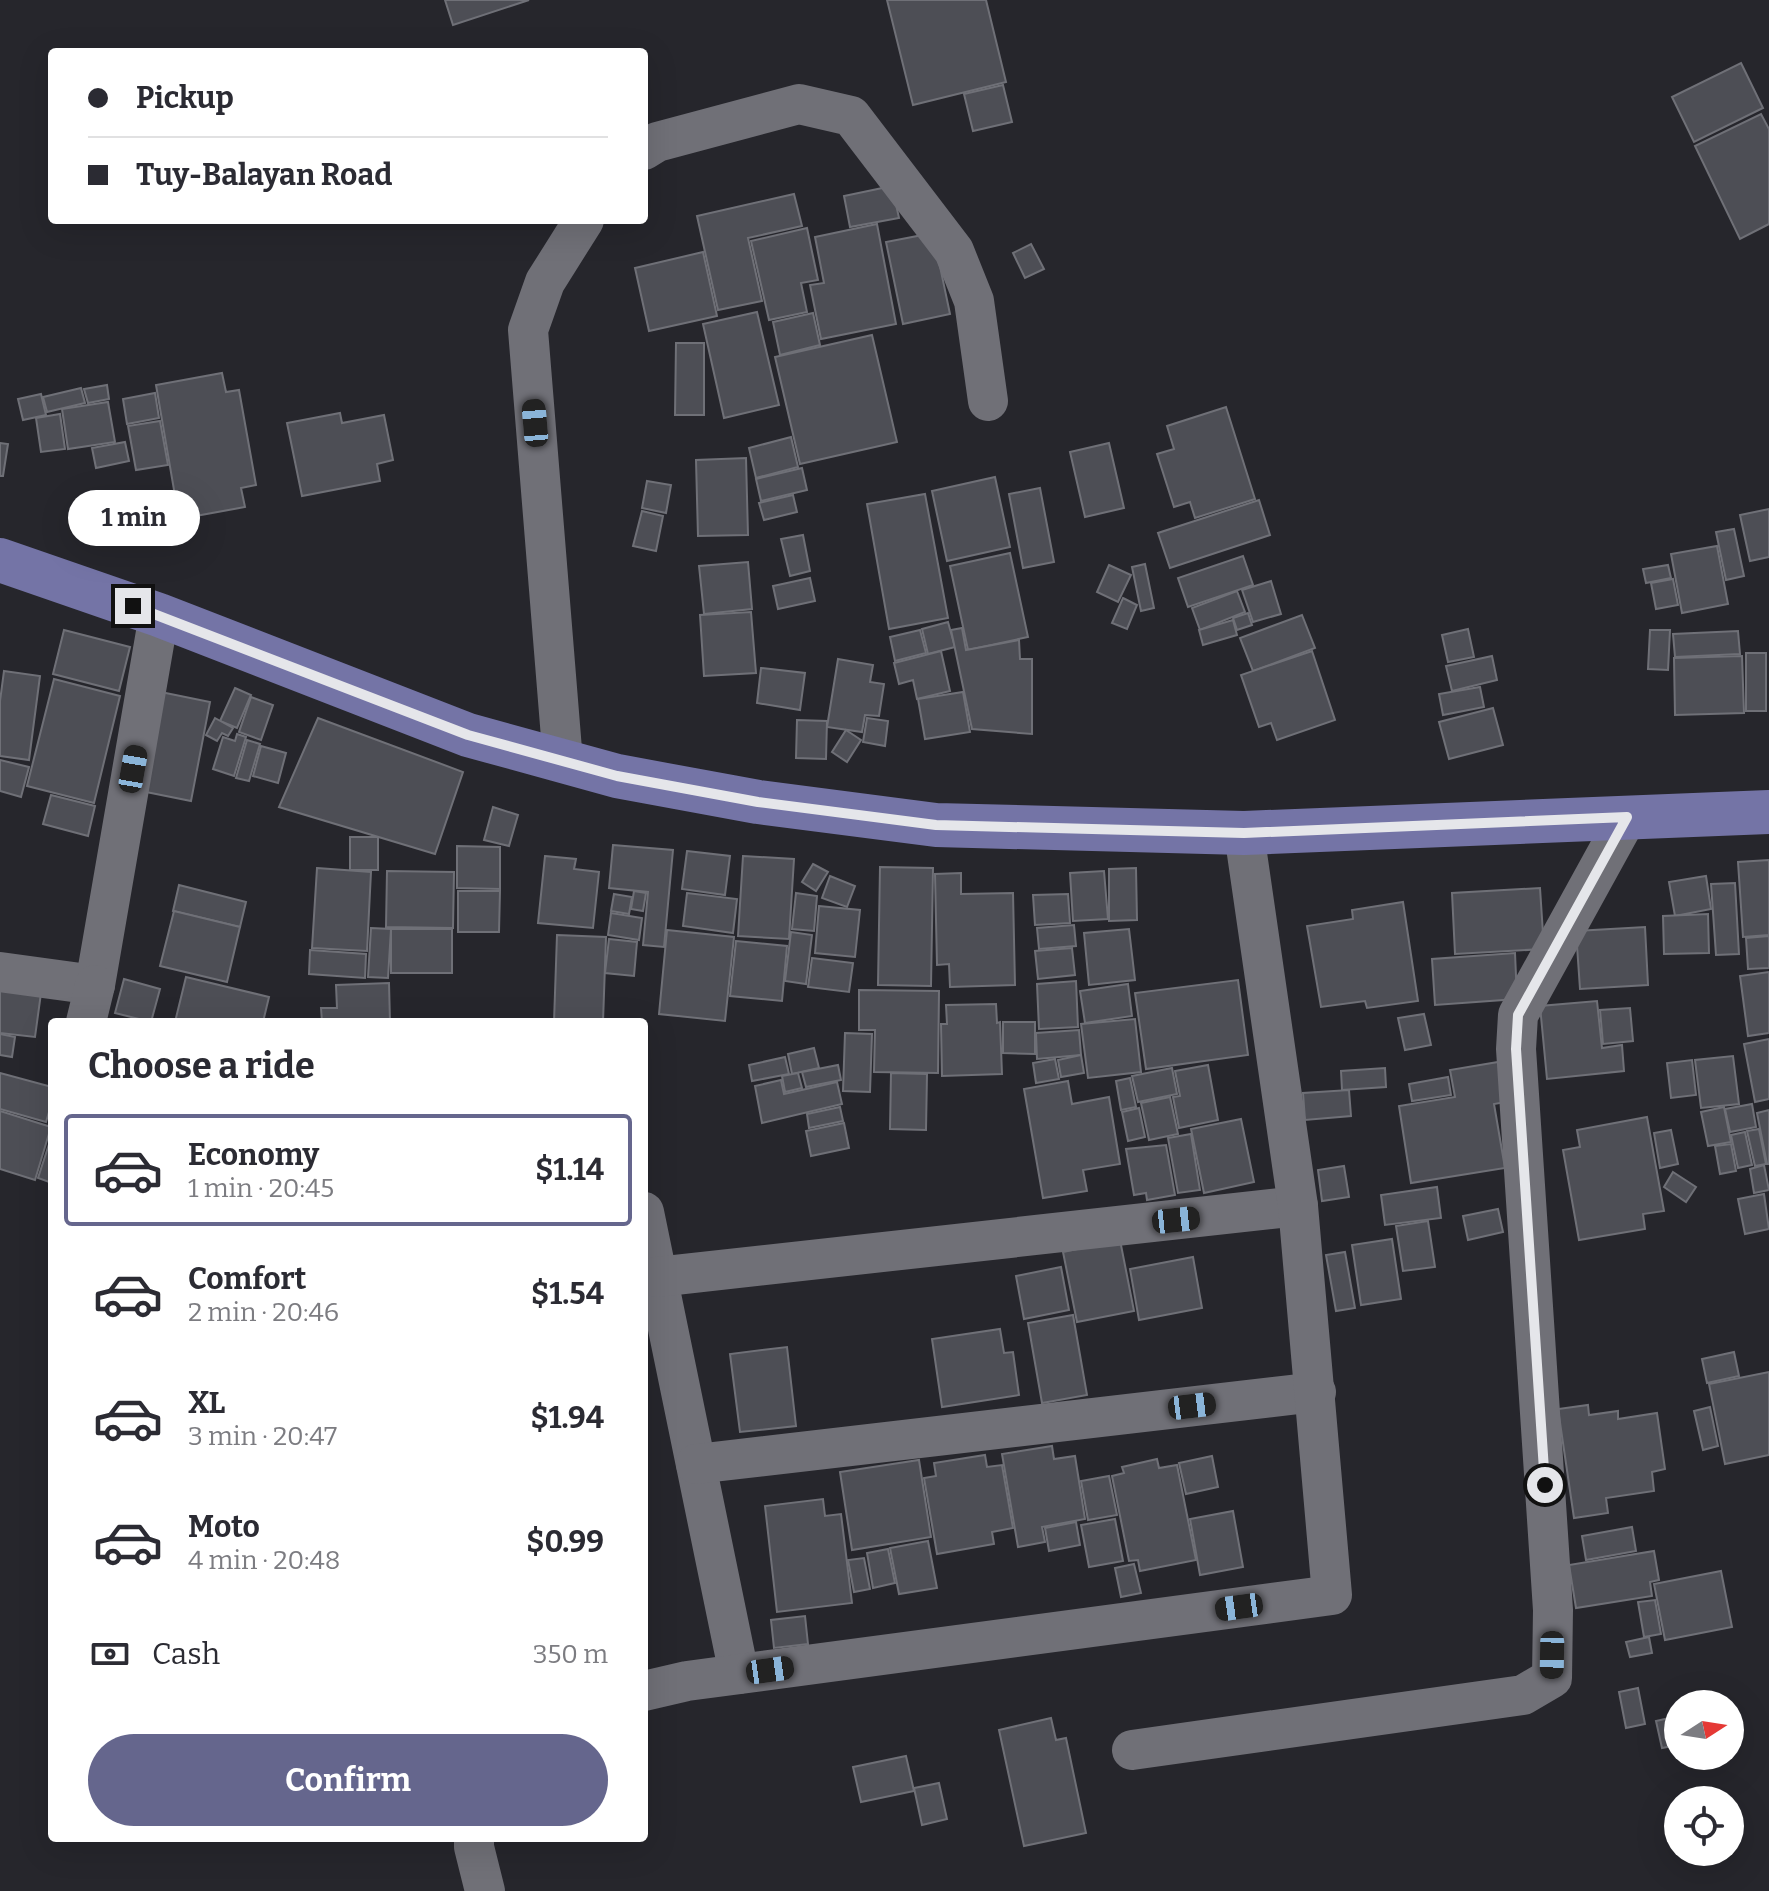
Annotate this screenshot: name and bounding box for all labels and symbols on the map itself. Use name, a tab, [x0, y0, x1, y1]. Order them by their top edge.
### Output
car	[521, 398, 549, 448]
callout: 1 min	[67, 490, 199, 546]
route end	[115, 588, 151, 624]
car	[117, 743, 149, 795]
car	[1151, 1206, 1201, 1234]
car	[1167, 1391, 1217, 1421]
route start	[1527, 1467, 1563, 1503]
car	[1214, 1592, 1264, 1622]
car	[1540, 1631, 1564, 1679]
car	[745, 1655, 795, 1685]
north arrow	[1664, 1690, 1744, 1770]

